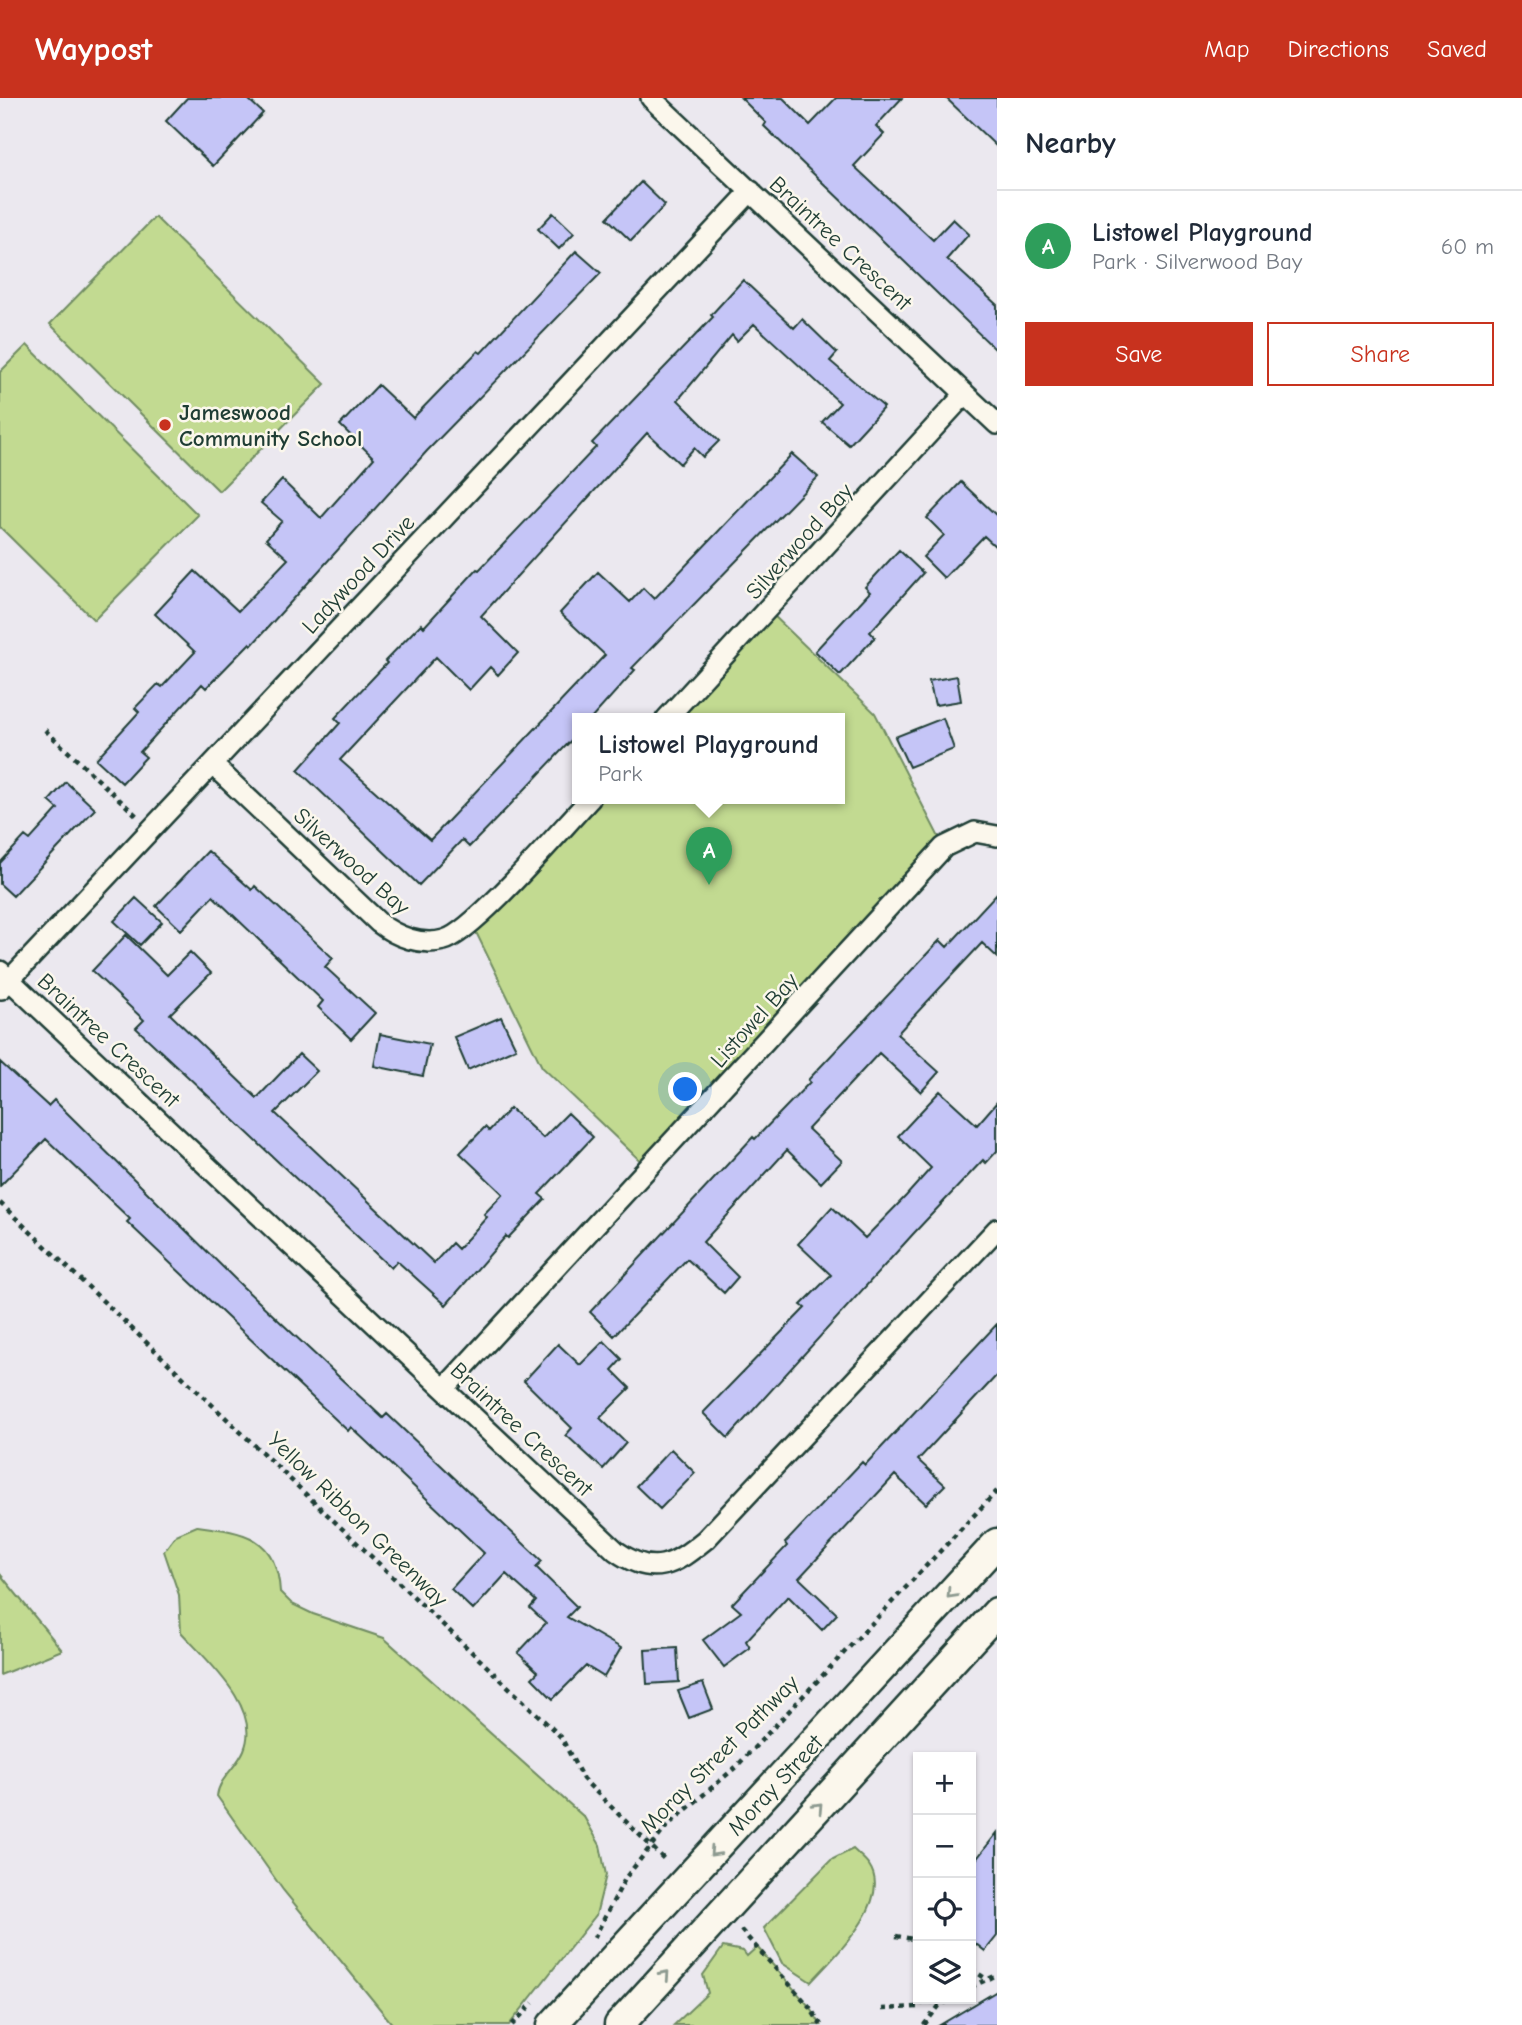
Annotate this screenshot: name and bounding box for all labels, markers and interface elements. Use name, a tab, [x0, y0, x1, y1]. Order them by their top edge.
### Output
text: Waypost	[35, 30, 152, 68]
text: Map	[1204, 35, 1250, 63]
text: Directions	[1288, 35, 1389, 63]
text: Saved	[1427, 35, 1487, 63]
text: Nearby	[1025, 126, 1116, 161]
street label: Braintree Crescent	[764, 171, 918, 317]
text: Listowel Playground	[1092, 218, 1312, 248]
text: A	[1042, 233, 1054, 260]
text: 60 m	[1441, 233, 1494, 260]
text: Park · Silverwood Bay	[1092, 248, 1302, 275]
button: Save	[1025, 322, 1253, 386]
button: Share	[1267, 322, 1494, 386]
place label: Jameswood Community School	[179, 399, 362, 452]
marker: Jameswood Community School	[157, 417, 173, 433]
street label: Silverwood Bay	[740, 477, 859, 605]
street label: Ladywood Drive	[296, 509, 420, 639]
popup	[572, 713, 845, 804]
text: Listowel Playground	[598, 730, 819, 760]
text: Park	[598, 760, 642, 787]
street label: Silverwood Bay	[288, 802, 416, 921]
pin: A	[686, 827, 732, 885]
street label: Listowel Bay	[705, 967, 804, 1073]
street label: Braintree Crescent	[32, 968, 186, 1114]
your location	[668, 1072, 702, 1106]
street label: Braintree Crescent	[445, 1357, 599, 1503]
street label: Yellow Ribbon Greenway	[262, 1426, 454, 1613]
one-way arrow	[947, 1586, 959, 1599]
street label: Moray Street Pathway	[634, 1669, 804, 1839]
street label: Moray Street	[721, 1729, 829, 1841]
map controls	[913, 1752, 976, 2004]
button: +	[913, 1752, 976, 1815]
one-way arrow	[810, 1802, 823, 1815]
button: −	[913, 1815, 976, 1878]
one-way arrow	[710, 1844, 723, 1857]
button: locate	[913, 1878, 976, 1941]
button: layers	[913, 1941, 976, 2004]
one-way arrow	[656, 1970, 669, 1983]

